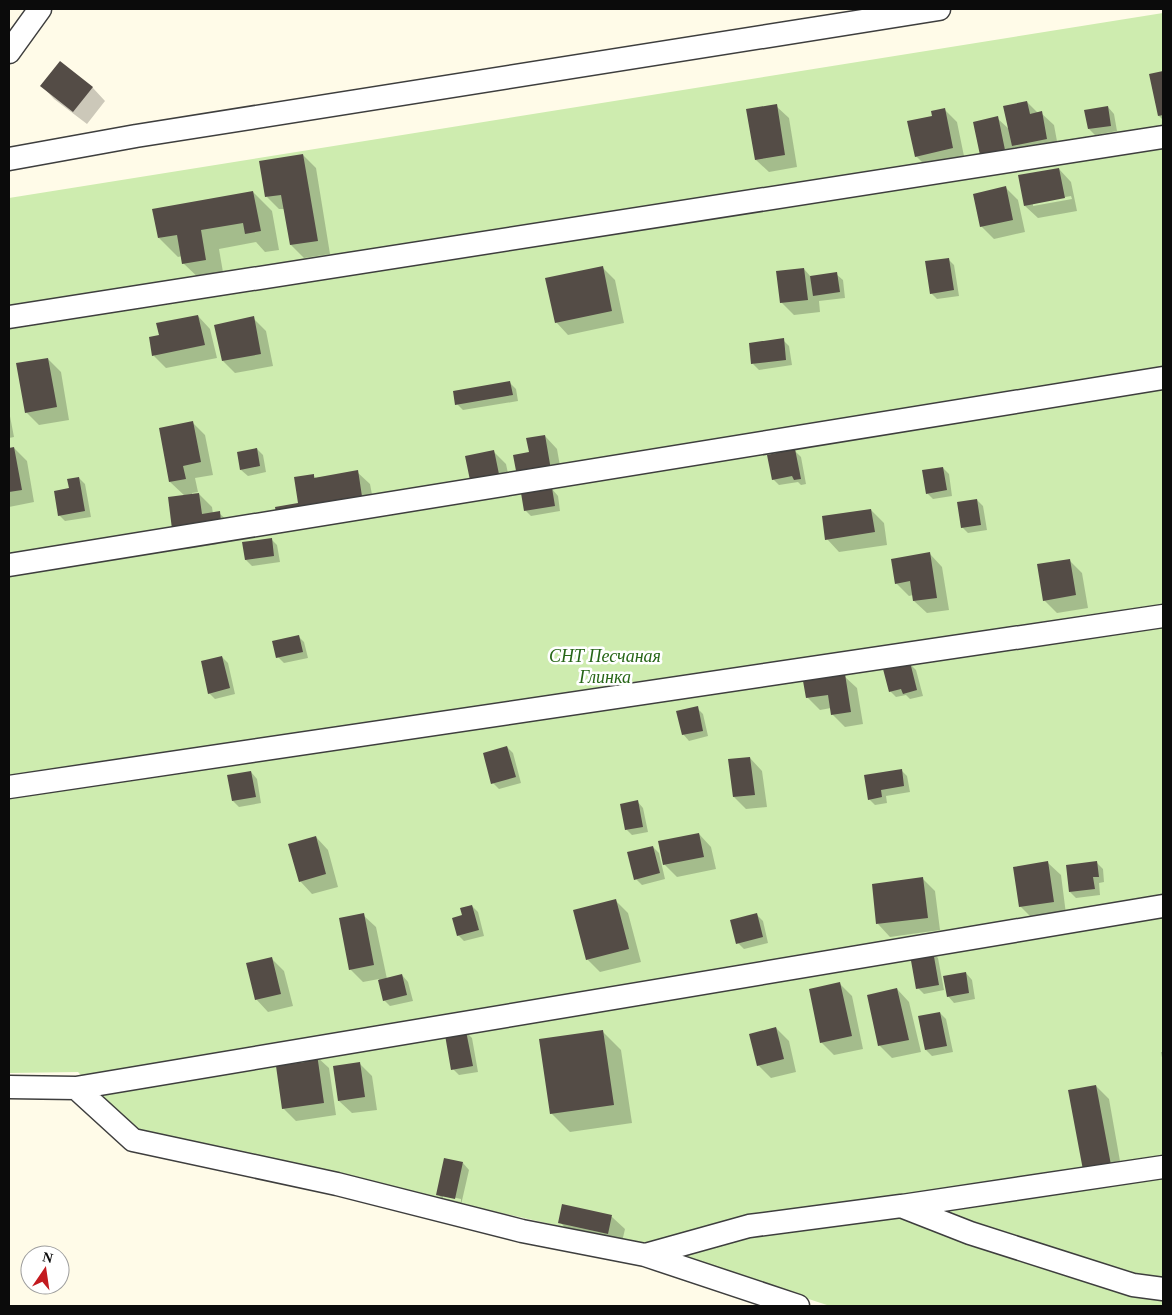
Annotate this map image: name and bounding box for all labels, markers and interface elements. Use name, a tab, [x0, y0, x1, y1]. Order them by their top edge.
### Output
park label: СНТ Песчаная Глинка	[549, 646, 661, 687]
north arrow	[20, 1245, 70, 1295]
text: N	[41, 1249, 54, 1266]

